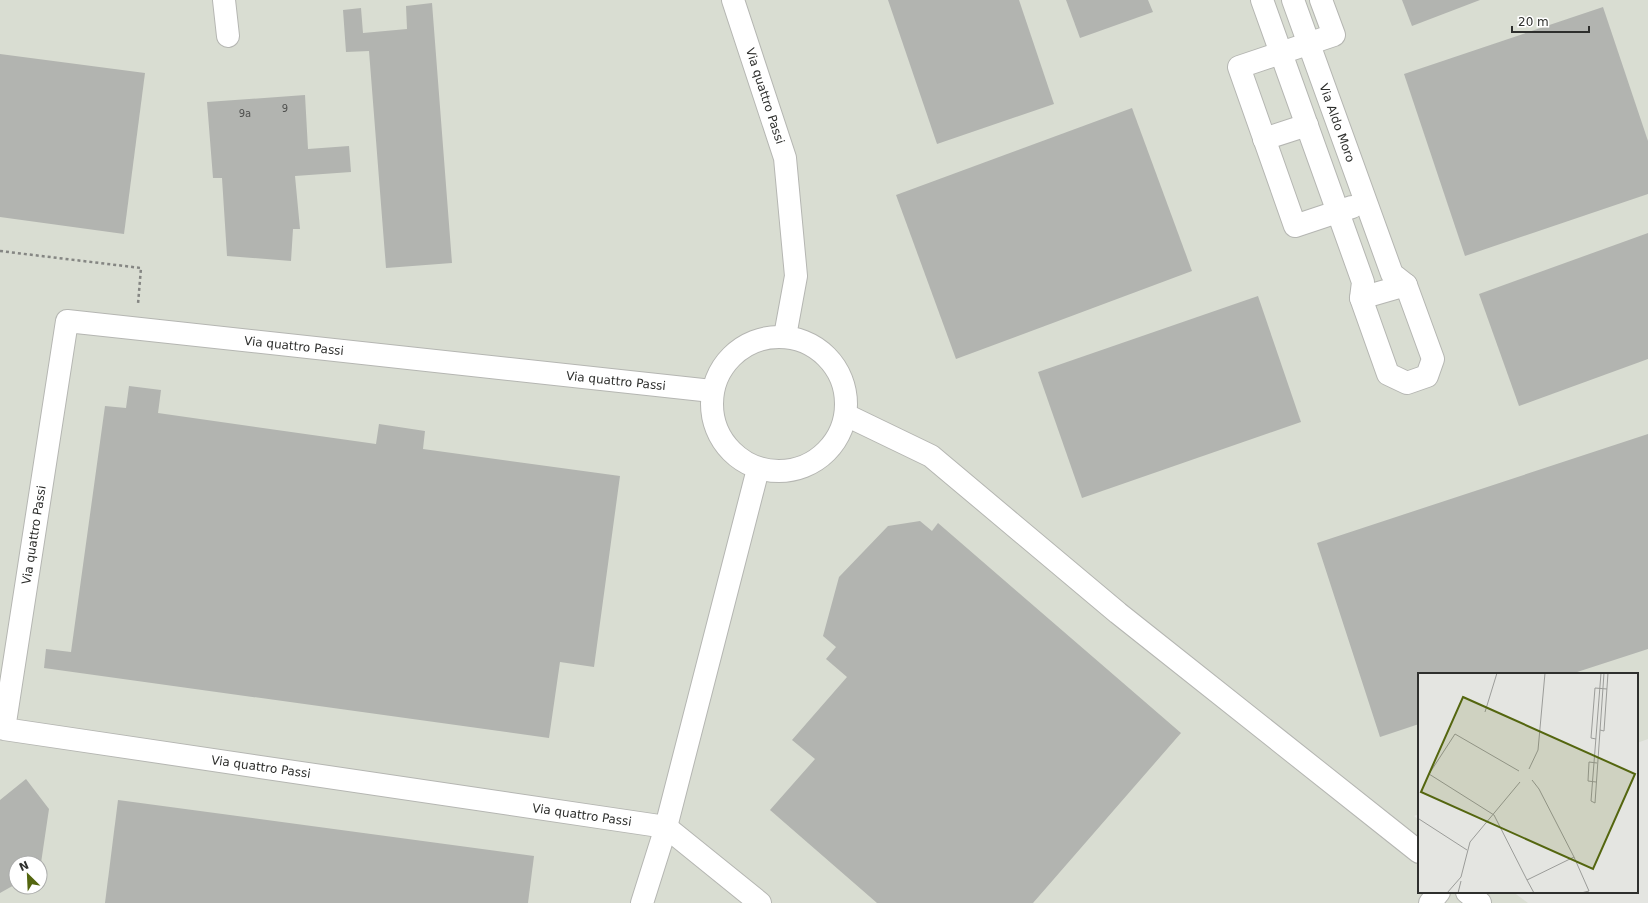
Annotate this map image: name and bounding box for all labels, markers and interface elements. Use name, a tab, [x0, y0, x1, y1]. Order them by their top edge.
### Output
scale bar	[1512, 8, 1589, 34]
text: 20 m	[1518, 15, 1549, 29]
street label: Via quattro Passi	[743, 46, 787, 146]
street label: Via Aldo Moro	[1316, 82, 1358, 164]
house number: 9	[282, 103, 288, 114]
house number: 9a	[239, 108, 251, 119]
street label: Via quattro Passi	[243, 334, 345, 358]
street label: Via quattro Passi	[565, 369, 667, 393]
street label: Via quattro Passi	[19, 484, 49, 586]
inset map	[1418, 673, 1638, 893]
street label: Via quattro Passi	[210, 753, 312, 781]
street label: Via quattro Passi	[531, 801, 633, 829]
north arrow	[8, 855, 48, 895]
text: N	[17, 859, 31, 874]

